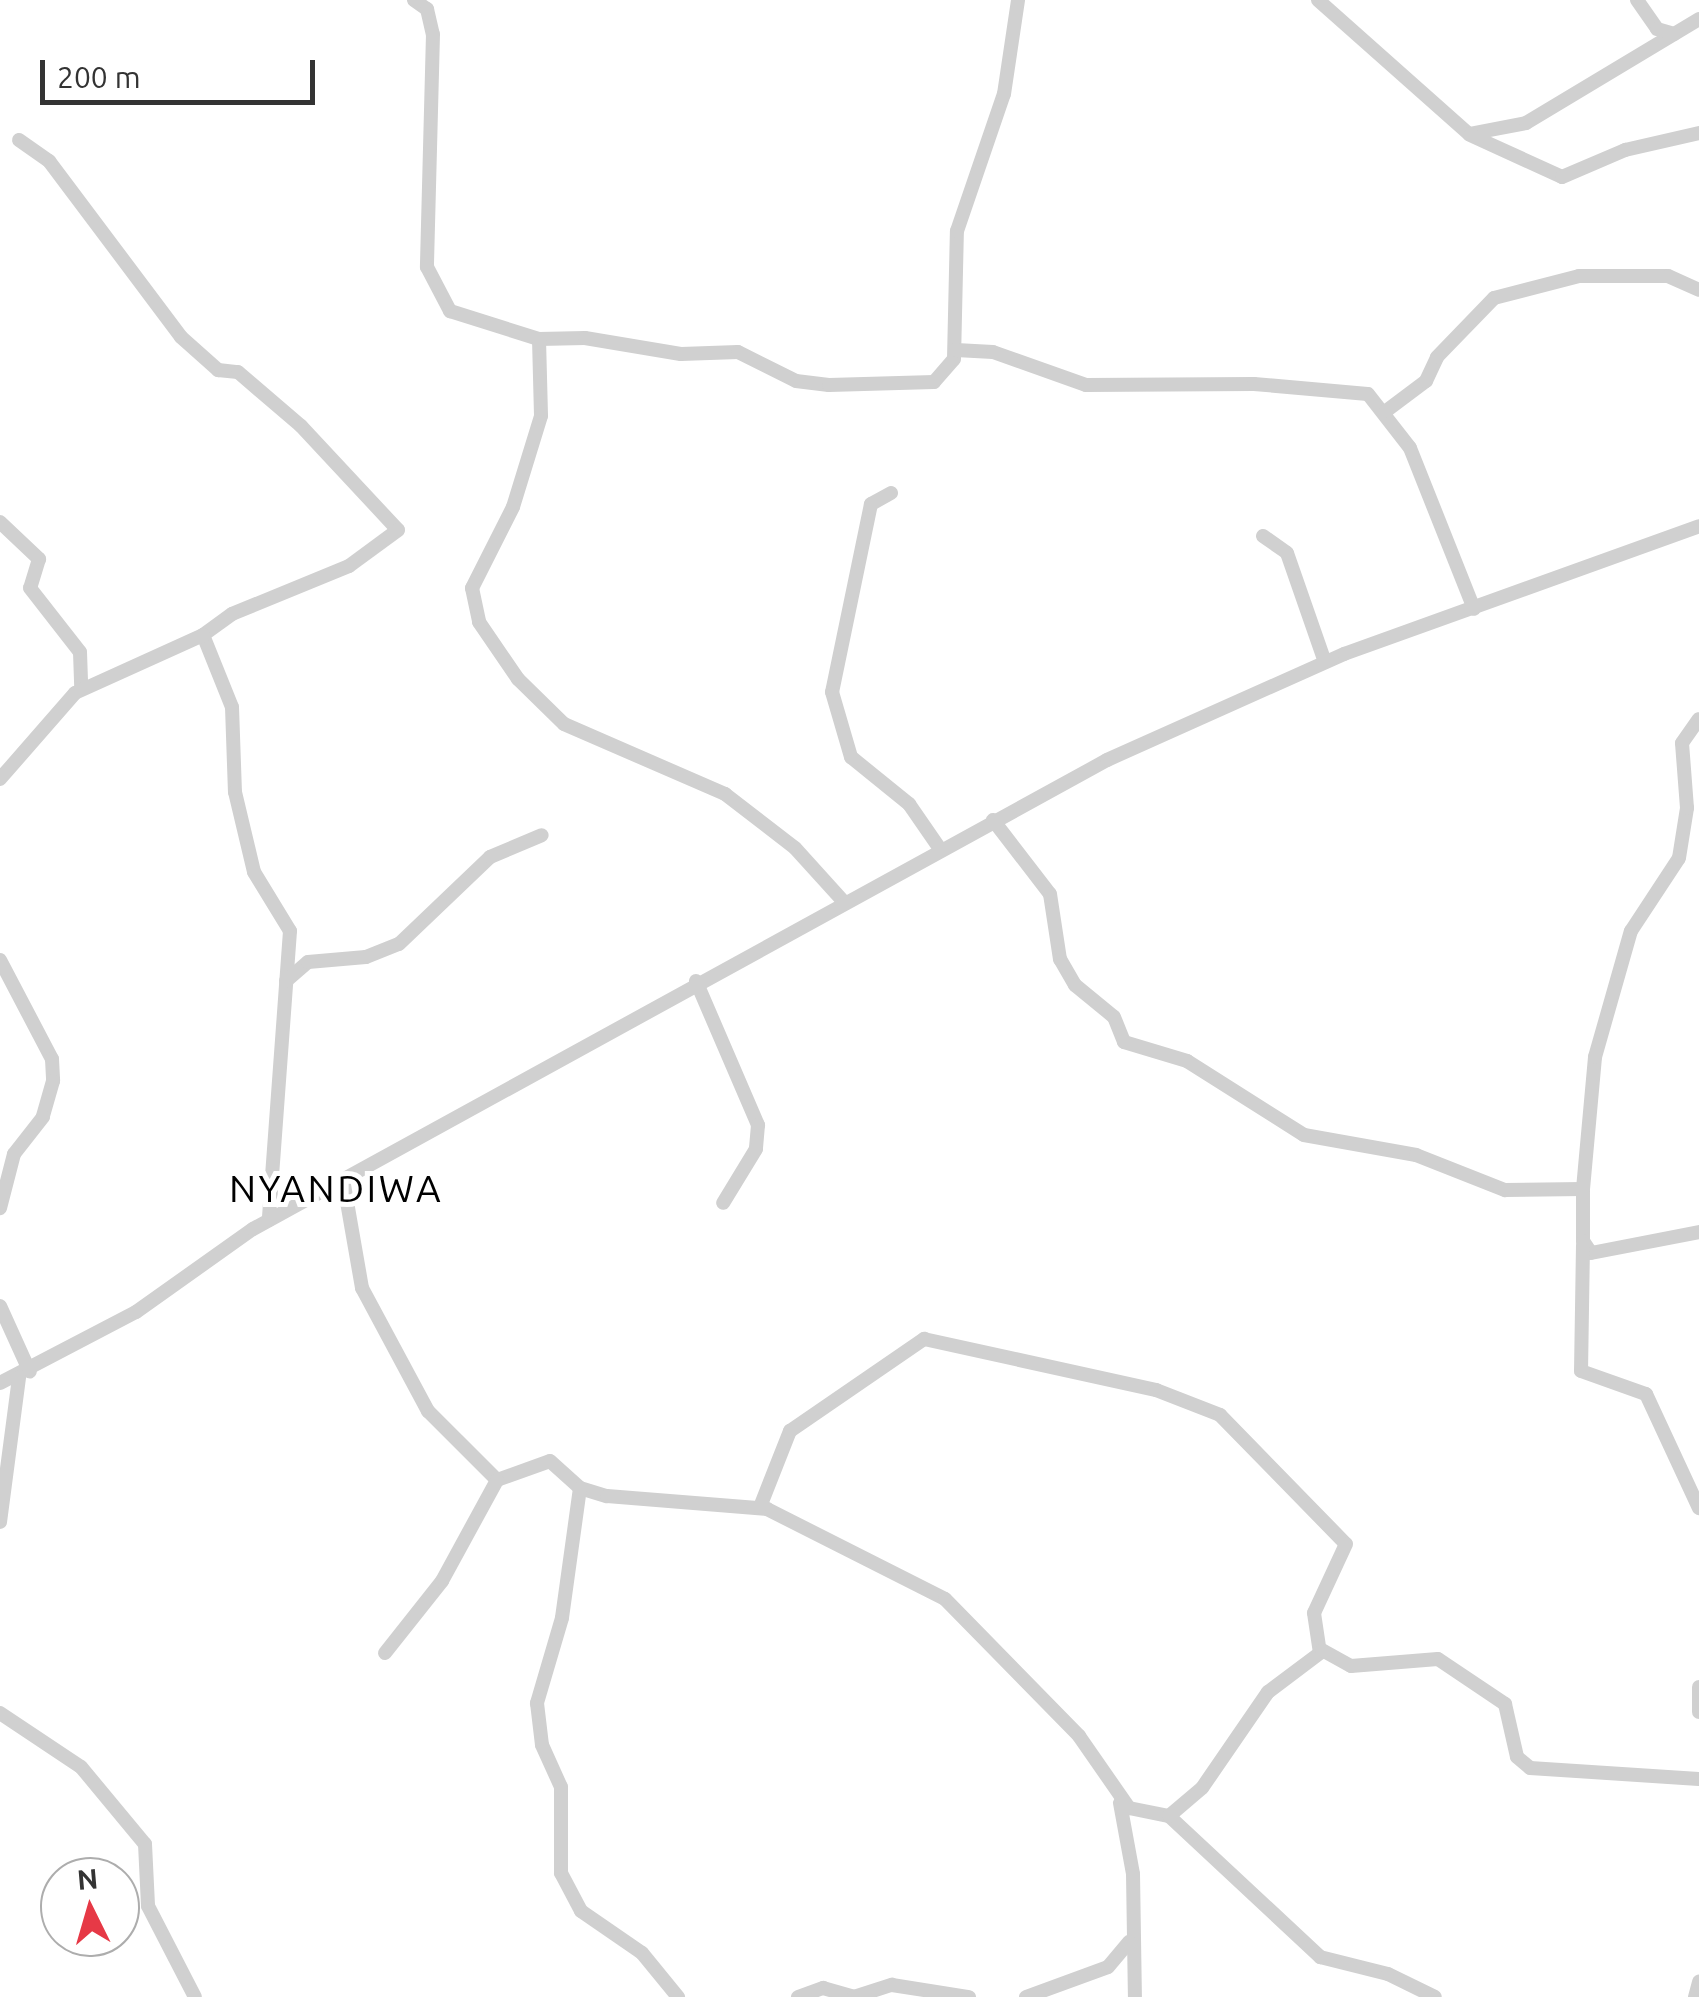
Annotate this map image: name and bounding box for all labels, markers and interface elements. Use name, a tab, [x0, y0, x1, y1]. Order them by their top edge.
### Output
scale bar	[45, 40, 320, 102]
text: 200 m	[57, 60, 141, 94]
district label: NYANDIWA	[229, 1166, 443, 1212]
north arrow	[40, 1857, 140, 1957]
text: N	[76, 1862, 99, 1895]

